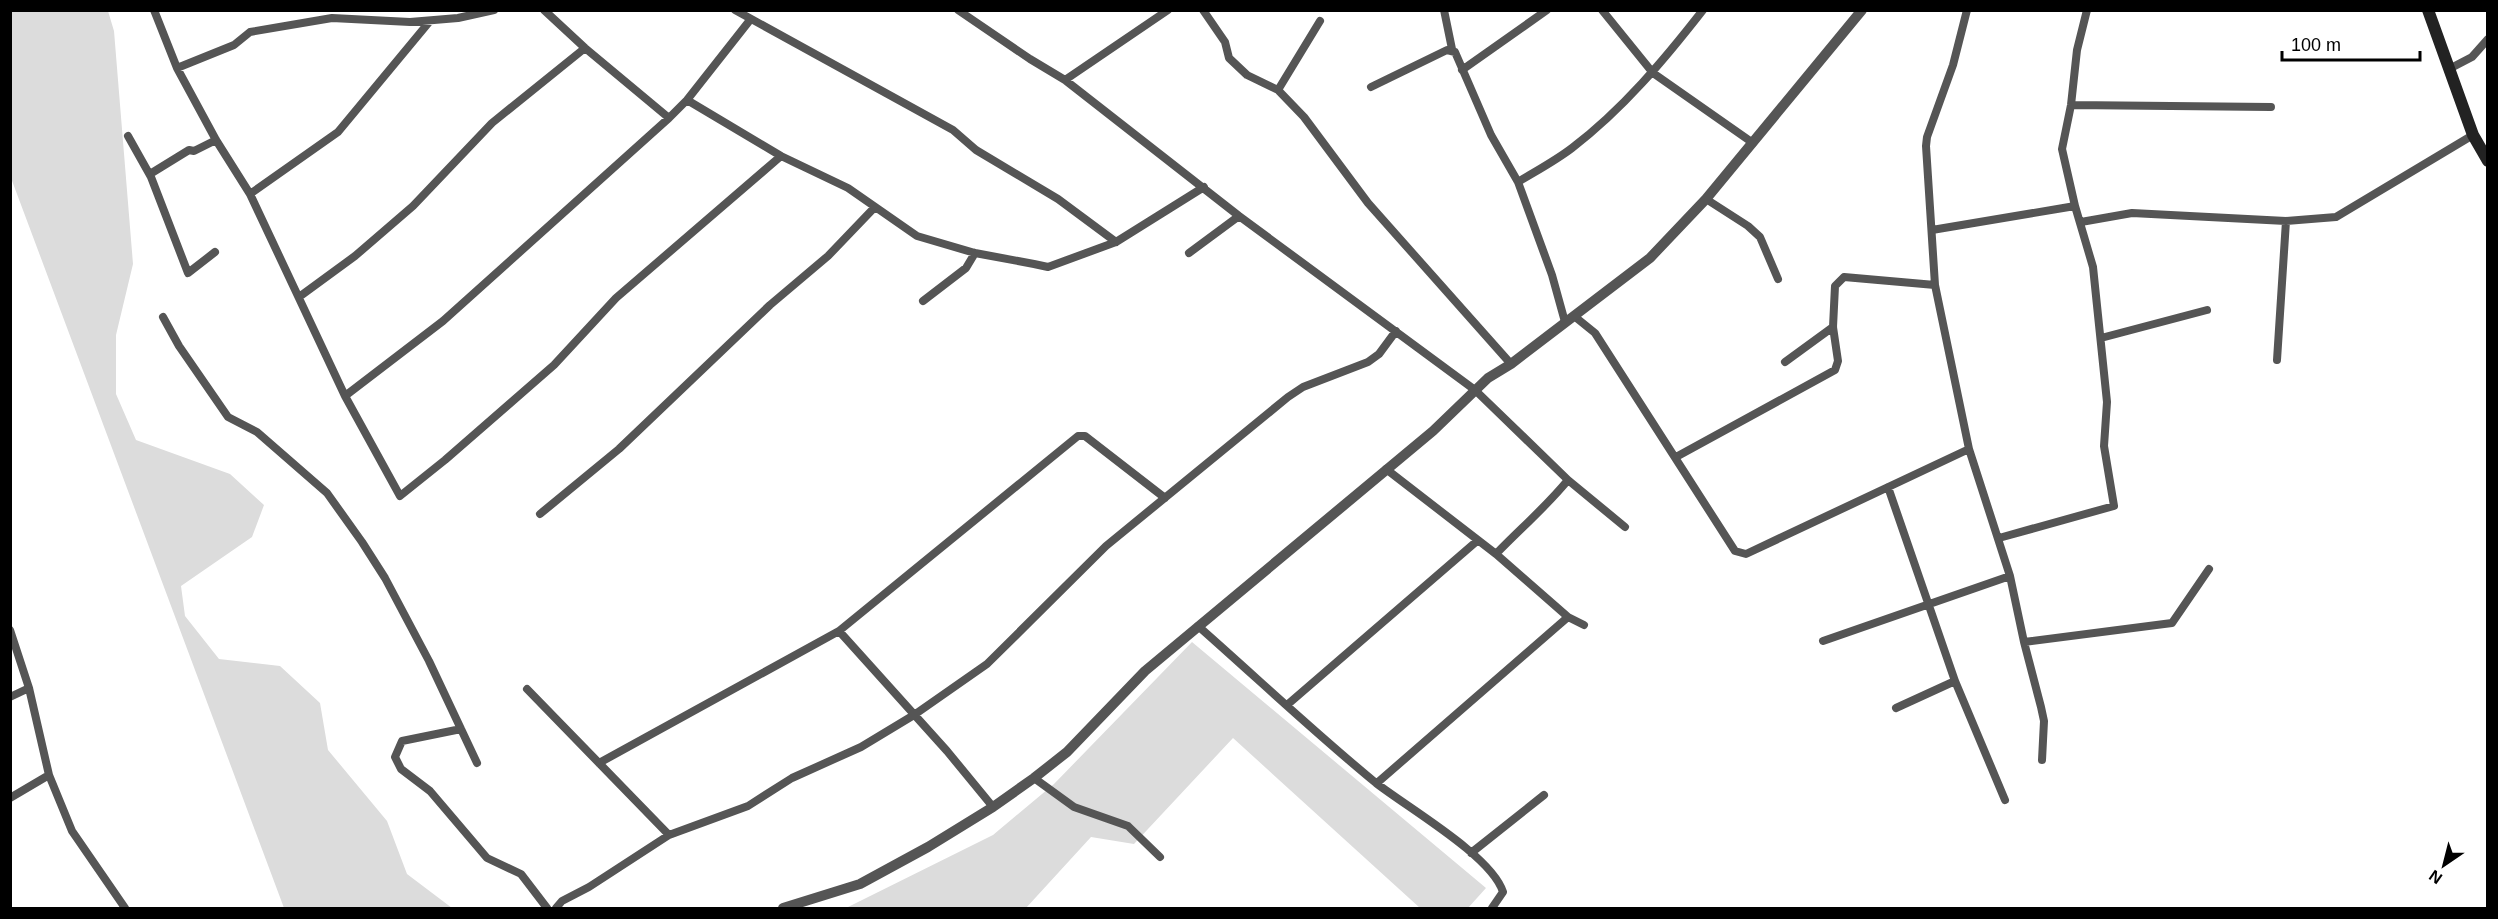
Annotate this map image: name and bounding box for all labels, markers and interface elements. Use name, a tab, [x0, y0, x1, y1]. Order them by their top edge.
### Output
scale bar	[2282, 24, 2420, 62]
text: 100 m	[2291, 35, 2341, 55]
north arrow	[2414, 835, 2474, 895]
text: N	[2426, 867, 2445, 887]

